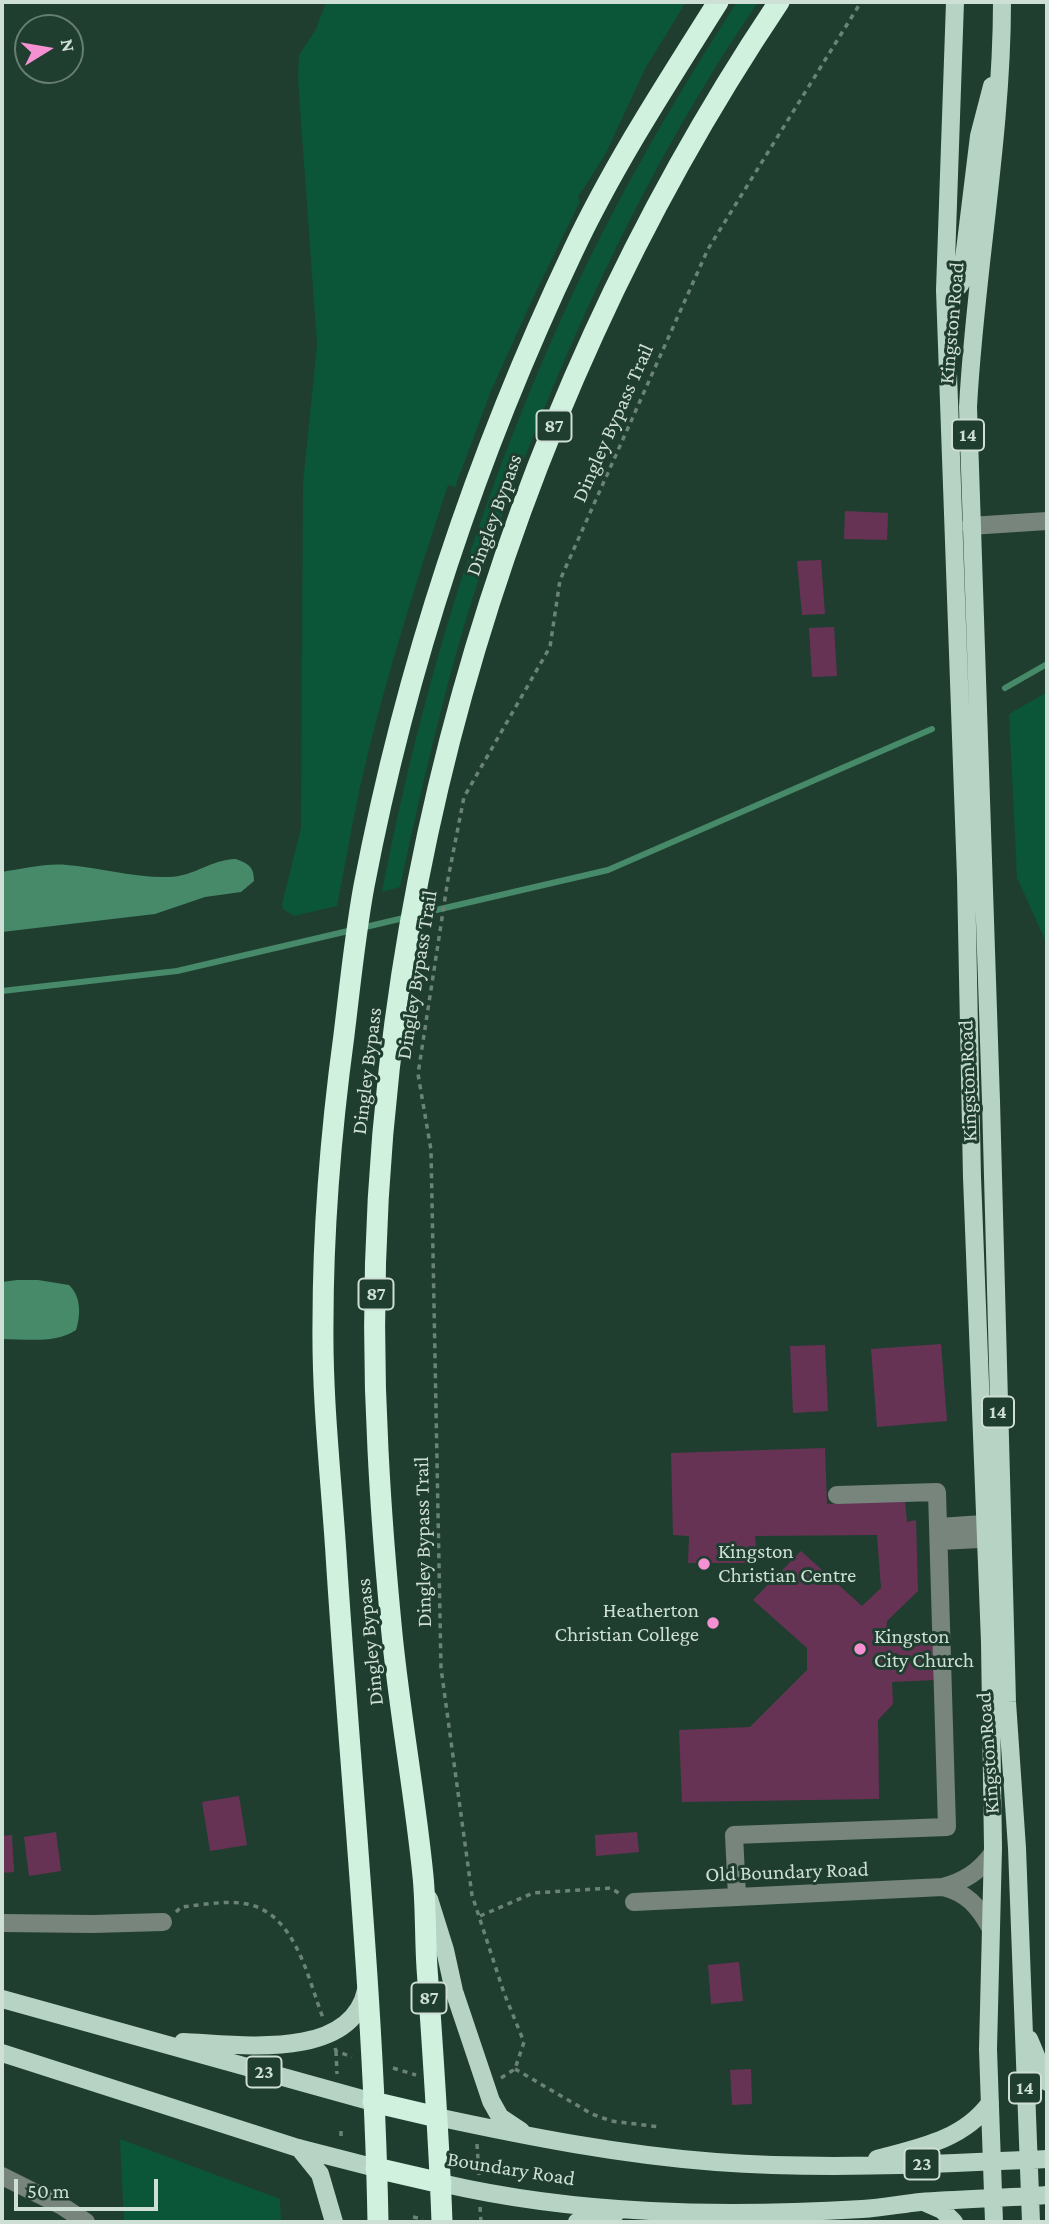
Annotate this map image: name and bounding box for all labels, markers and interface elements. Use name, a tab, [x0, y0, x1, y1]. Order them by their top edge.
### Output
north arrow	[14, 14, 84, 84]
text: N	[57, 37, 80, 54]
street label: Kingston Road	[934, 261, 970, 385]
street label: Dingley Bypass Trail	[567, 340, 659, 506]
road number: 87	[536, 410, 572, 442]
road number: 14	[952, 420, 984, 450]
street label: Dingley Bypass	[460, 451, 528, 579]
street label: Dingley Bypass Trail	[391, 889, 443, 1061]
street label: Dingley Bypass	[347, 1006, 387, 1136]
street label: Kingston Road	[953, 1020, 983, 1142]
road number: 87	[358, 1278, 394, 1310]
road number: 14	[982, 1396, 1014, 1428]
street label: Dingley Bypass Trail	[409, 1456, 437, 1628]
place label: Kingston Christian Centre	[718, 1539, 856, 1589]
marker: Kingston Christian Centre	[696, 1556, 712, 1572]
street label: Dingley Bypass	[351, 1577, 389, 1707]
place label: Heatherton Christian College	[555, 1598, 699, 1648]
marker: Heatherton Christian College	[705, 1615, 721, 1631]
place label: Kingston City Church	[874, 1624, 974, 1674]
marker: Kingston City Church	[852, 1641, 868, 1657]
street label: Kingston Road	[971, 1691, 1005, 1815]
street label: Old Boundary Road	[705, 1857, 869, 1887]
road number: 87	[412, 1982, 446, 2014]
road number: 23	[246, 2056, 282, 2088]
road number: 14	[1009, 2072, 1041, 2104]
street label: Boundary Road	[445, 2146, 577, 2192]
road number: 23	[904, 2148, 940, 2180]
scale bar	[18, 2164, 161, 2208]
text: 50 m	[27, 2179, 70, 2203]

